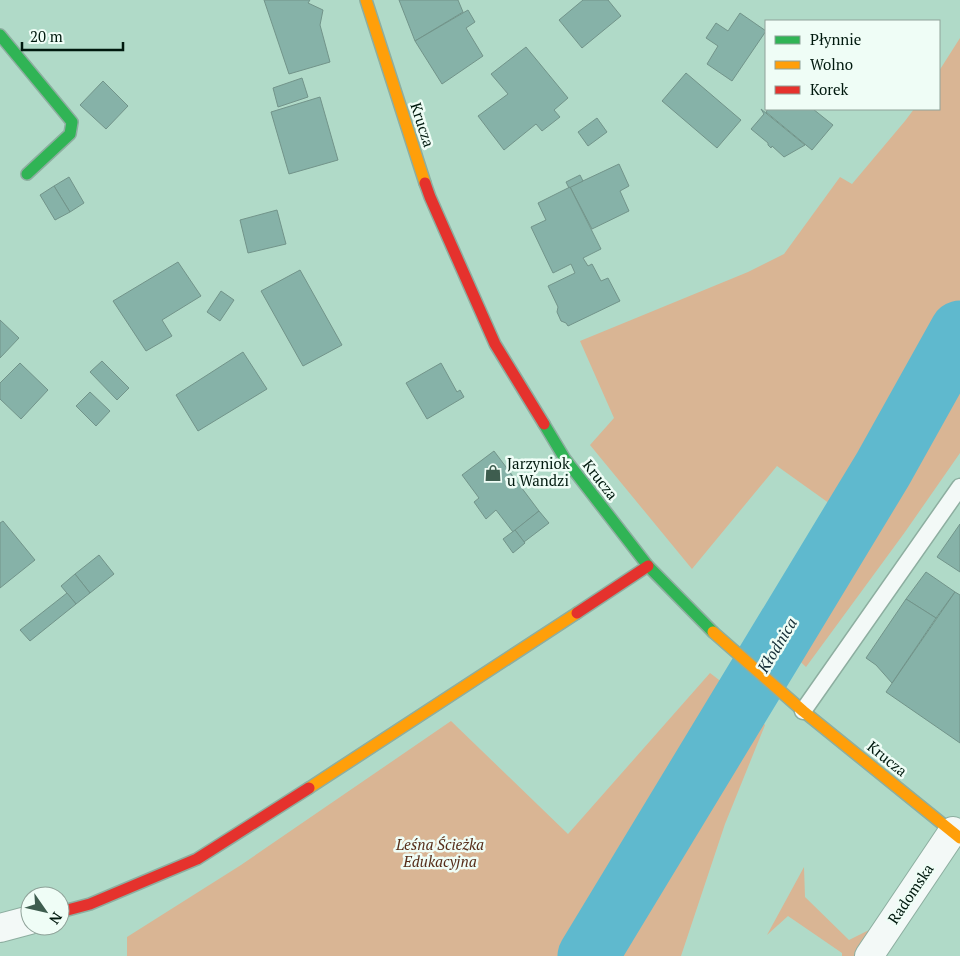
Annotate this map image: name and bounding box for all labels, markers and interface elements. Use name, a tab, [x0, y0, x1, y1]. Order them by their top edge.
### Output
scale bar	[22, 20, 124, 52]
legend	[765, 20, 940, 110]
text: 20 m	[30, 26, 63, 46]
text: Płynnie	[810, 29, 861, 49]
text: Wolno	[810, 54, 853, 74]
text: Korek	[810, 79, 849, 99]
street label: Krucza	[406, 100, 440, 150]
place label: Jarzyniok u Wandzi	[507, 453, 570, 490]
street label: Krucza	[579, 455, 623, 504]
shop icon: Jarzyniok u Wandzi	[483, 463, 503, 483]
water label: Kłodnica	[752, 613, 802, 677]
street label: Krucza	[864, 736, 912, 781]
park label: Leśna Ścieżka Edukacyjna	[395, 834, 484, 871]
street label: Radomska	[883, 859, 938, 927]
north arrow	[20, 886, 70, 936]
text: N	[45, 909, 67, 929]

